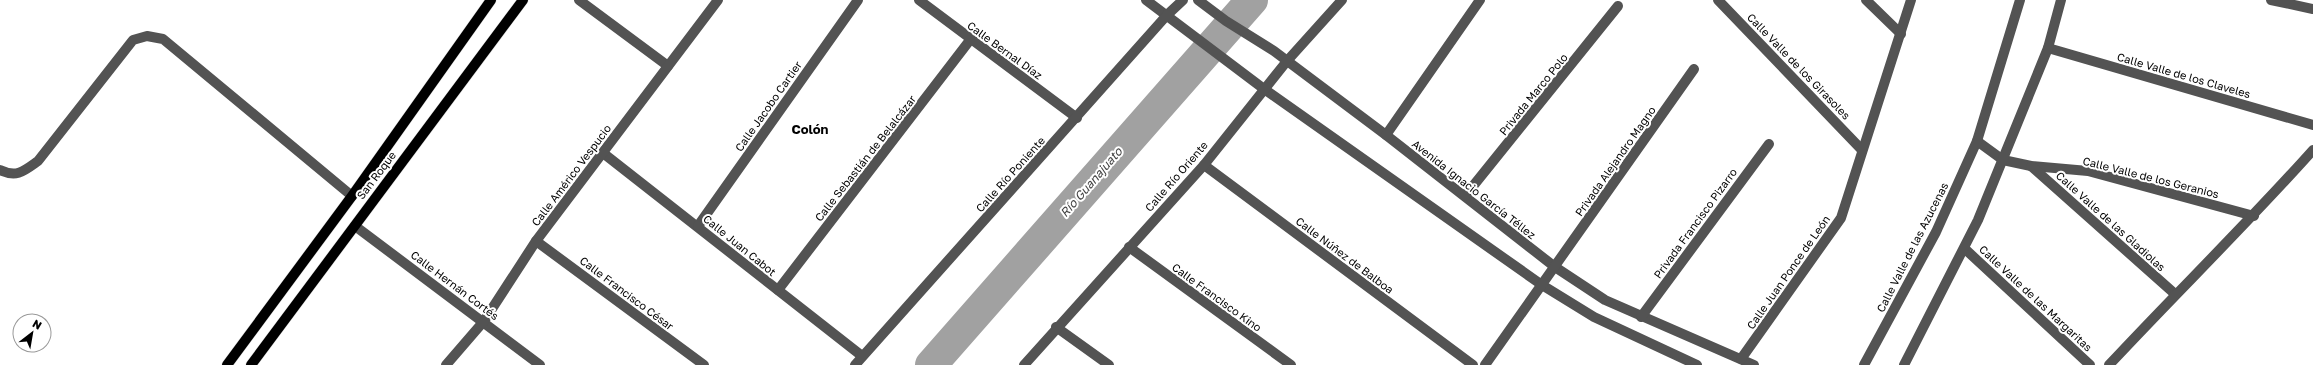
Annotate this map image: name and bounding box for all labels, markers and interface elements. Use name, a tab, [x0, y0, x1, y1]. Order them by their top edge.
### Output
street label: Calle Valle de los Girasoles	[1745, 10, 1853, 122]
street label: Calle Bernal Díaz	[965, 18, 1045, 82]
street label: Privada Marco Polo	[1496, 50, 1570, 137]
street label: Calle Valle de los Claveles	[2116, 50, 2252, 100]
street label: Calle Jacobo Cartier	[732, 58, 804, 154]
street label: Calle Sebastián de Belalcázar	[812, 92, 919, 224]
street label: Privada Alejandro Magno	[1572, 103, 1658, 218]
street label: Calle Américo Vespucio	[529, 121, 614, 228]
district label: Colón	[792, 121, 829, 137]
street label: Calle Río Poniente	[973, 134, 1047, 214]
street label: Avenida Ignacio García Téllez	[1410, 137, 1539, 242]
street label: Calle Río Oriente	[1142, 138, 1210, 214]
water label: Río Guanajuato	[1057, 144, 1126, 220]
street label: San Roque	[354, 149, 398, 201]
street label: Calle Valle de los Geranios	[2082, 154, 2221, 200]
street label: Privada Francisco Pizarro	[1651, 165, 1740, 281]
street label: Calle Valle de las Gladiolas	[2054, 169, 2168, 274]
street label: Calle Valle de las Azucenas	[1874, 180, 1951, 314]
street label: Calle Juan Cabot	[701, 212, 779, 278]
street label: Calle Juan Ponce de León	[1744, 213, 1832, 331]
street label: Calle Núñez de Balboa	[1294, 214, 1396, 296]
street label: Calle Valle de las Margaritas	[1977, 242, 2095, 354]
street label: Calle Hernán Cortés	[409, 248, 502, 322]
street label: Calle Francisco César	[578, 254, 677, 333]
street label: Calle Francisco Kino	[1170, 260, 1265, 334]
north arrow	[12, 313, 52, 353]
text: N	[30, 316, 44, 332]

